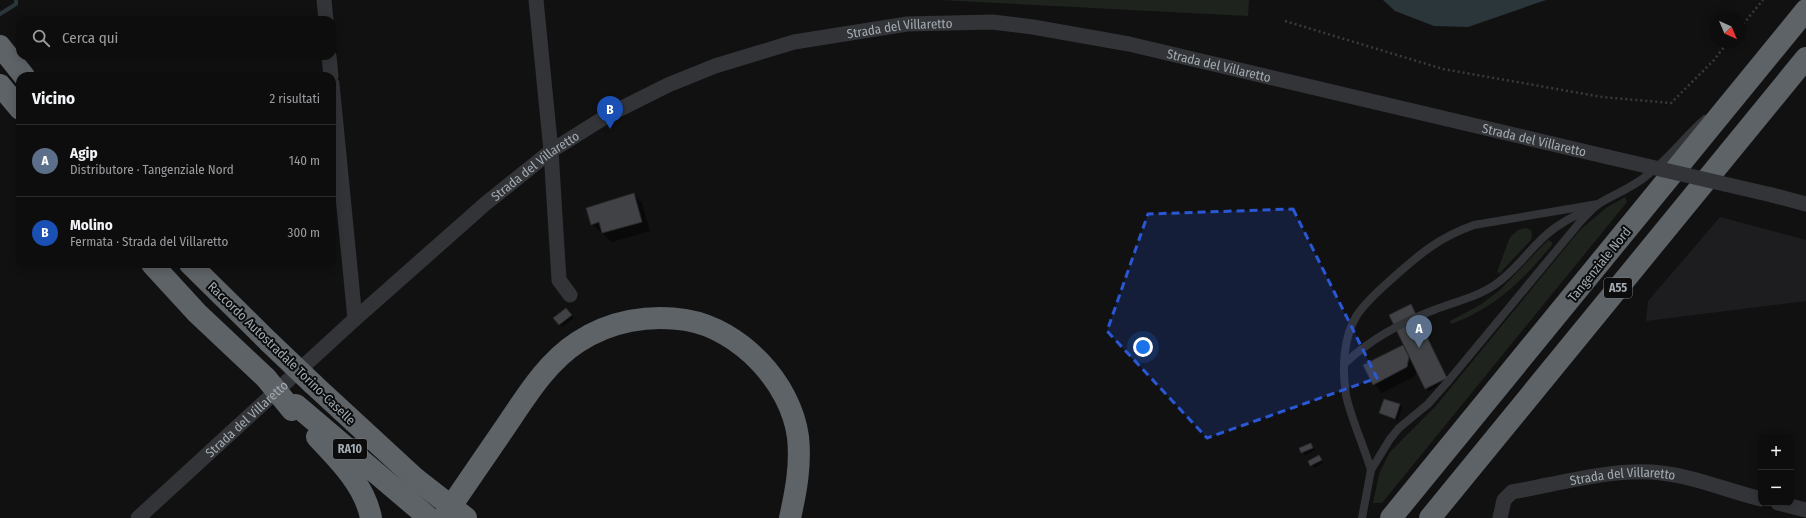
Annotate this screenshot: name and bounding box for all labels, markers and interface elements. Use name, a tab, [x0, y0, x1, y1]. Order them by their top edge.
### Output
north arrow	[1710, 12, 1746, 48]
search box	[16, 16, 336, 60]
street label: Strada del Villaretto	[846, 16, 953, 42]
icon: search	[30, 27, 52, 49]
text: Cerca qui	[62, 29, 118, 47]
street label: Strada del Villaretto	[1165, 46, 1272, 85]
text: Vicino	[32, 88, 75, 109]
text: 2 risultati	[270, 91, 320, 106]
pin: B	[597, 96, 623, 129]
street label: Strada del Villaretto	[1481, 121, 1588, 160]
street label: Strada del Villaretto	[488, 128, 582, 204]
text: Agip	[70, 144, 98, 162]
text: A	[41, 153, 49, 168]
text: 140 m	[289, 153, 320, 168]
text: Distributore · Tangenziale Nord	[70, 162, 234, 177]
text: Molino	[70, 216, 113, 234]
street label: Tangenziale Nord	[1565, 224, 1634, 304]
text: B	[41, 225, 49, 240]
text: 300 m	[288, 225, 320, 240]
text: Fermata · Strada del Villaretto	[70, 234, 228, 249]
road number: A55	[1604, 278, 1632, 298]
street label: Raccordo Autostradale Torino-Caselle	[205, 279, 358, 428]
pin: A	[1406, 315, 1432, 348]
your location	[1133, 337, 1153, 357]
street label: Strada del Villaretto	[202, 377, 291, 461]
map controls	[1758, 434, 1794, 506]
button: +	[1758, 434, 1794, 470]
road number: RA10	[333, 439, 367, 459]
street label: Strada del Villaretto	[1569, 465, 1677, 488]
button: −	[1758, 470, 1794, 506]

